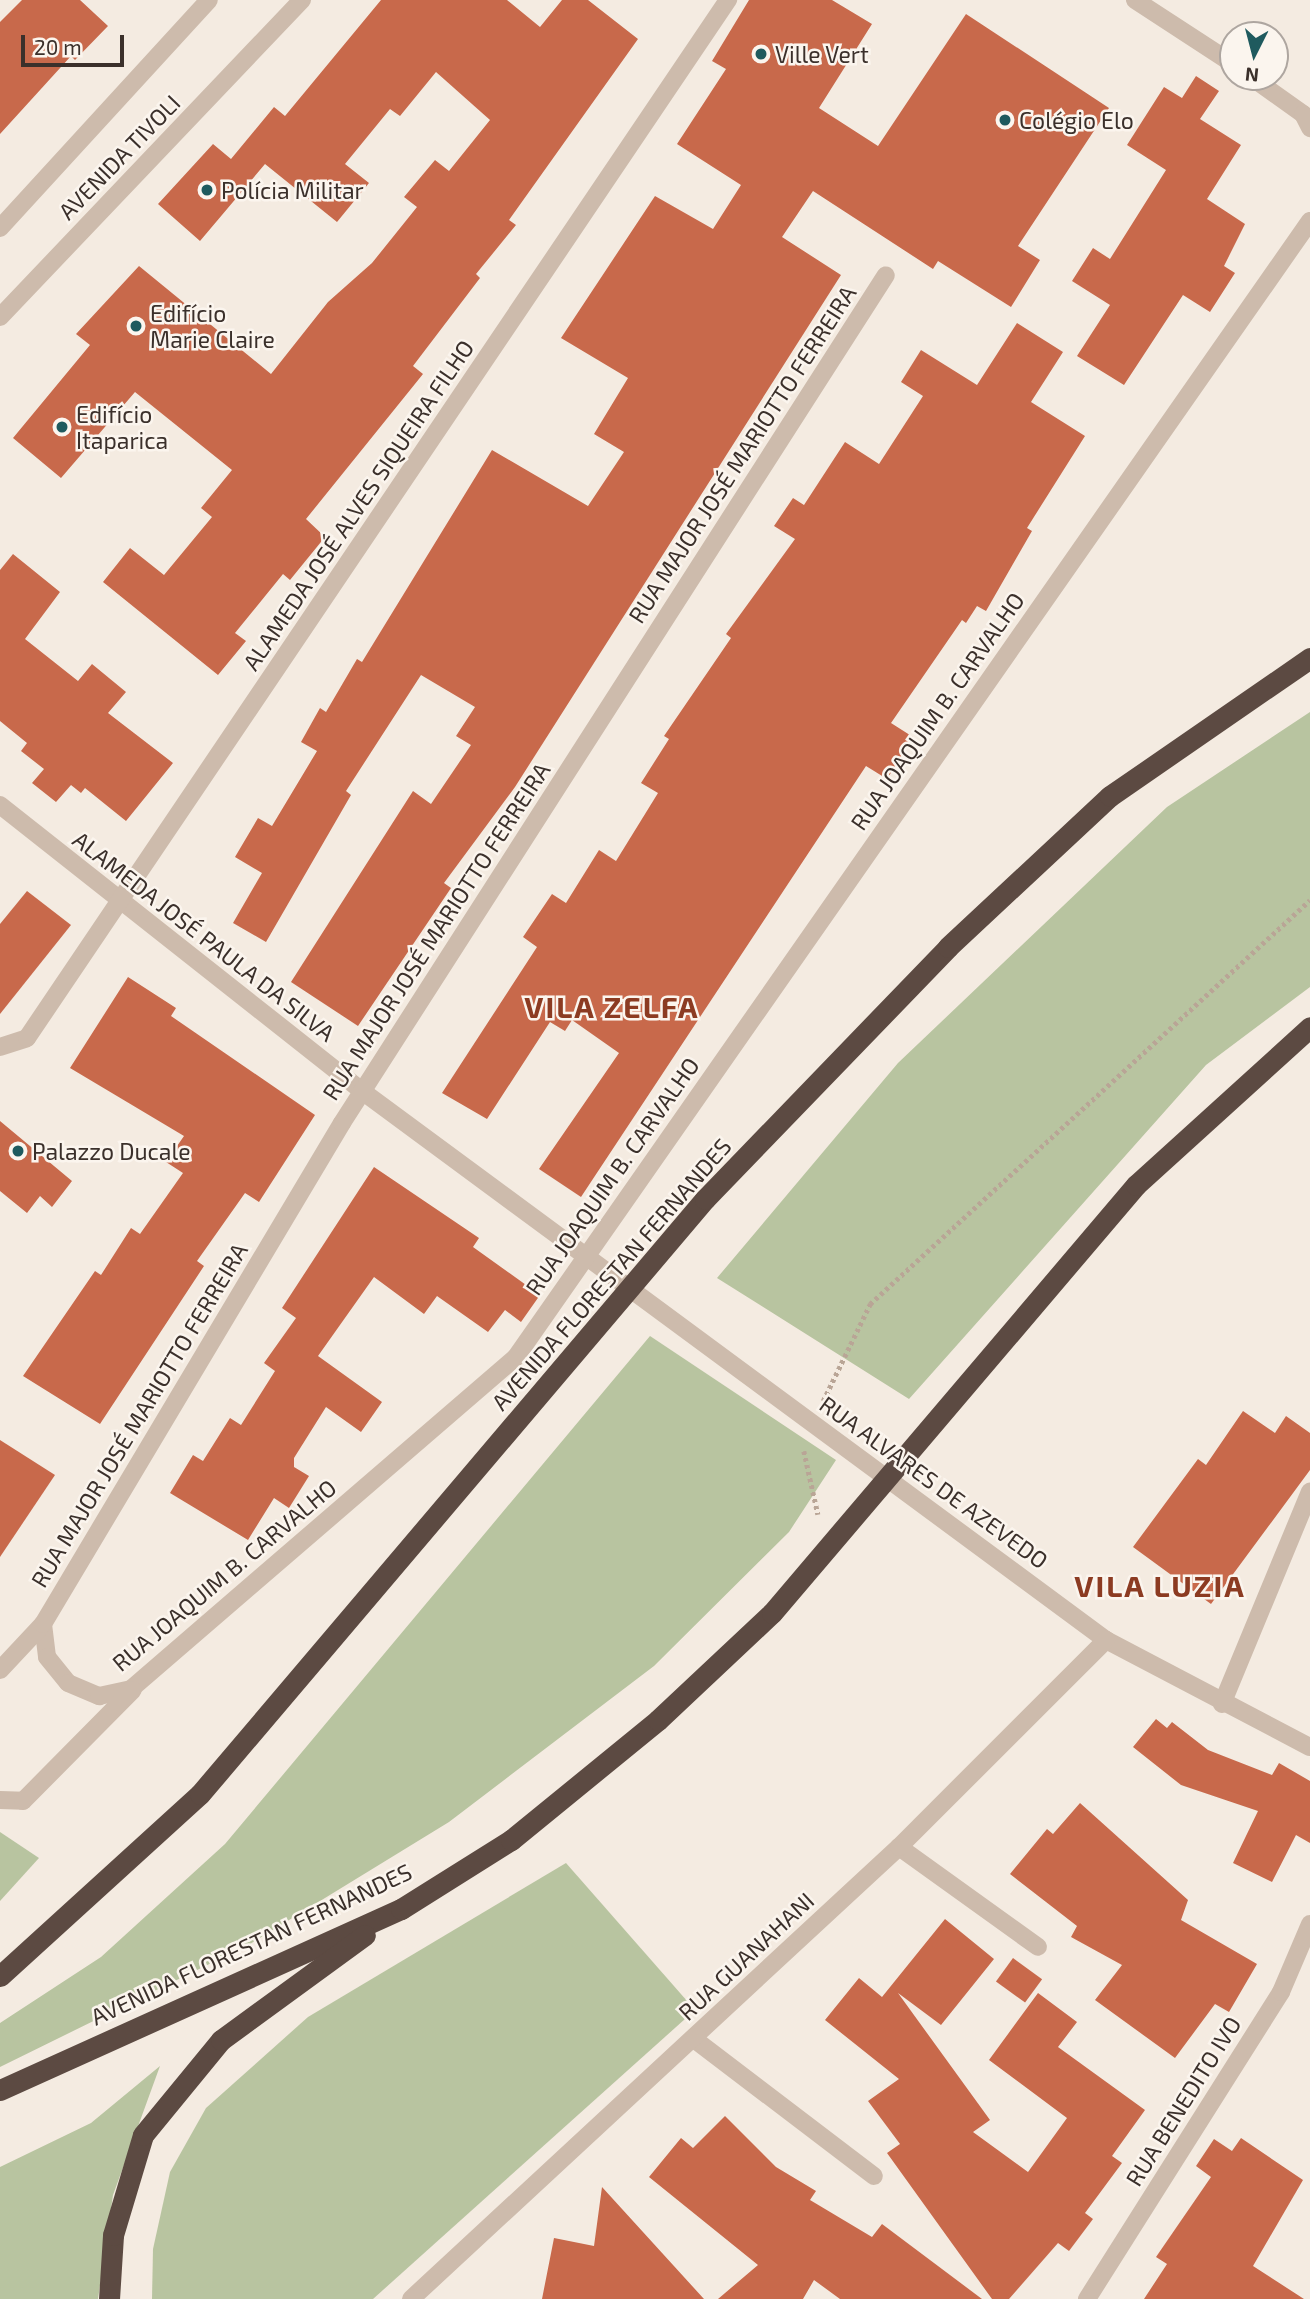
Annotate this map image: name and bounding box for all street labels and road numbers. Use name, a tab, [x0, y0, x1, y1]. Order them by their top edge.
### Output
street label: AVENIDA TIVOLI	[52, 89, 186, 225]
street label: RUA MAJOR JOSÉ MARIOTTO FERREIRA	[622, 280, 862, 628]
street label: ALAMEDA JOSÉ ALVES SIQUEIRA FILHO	[236, 334, 480, 676]
street label: RUA JOAQUIM B. CARVALHO	[844, 587, 1030, 835]
street label: RUA MAJOR JOSÉ MARIOTTO FERREIRA	[316, 757, 556, 1105]
street label: ALAMEDA JOSÉ PAULA DA SILVA	[67, 825, 341, 1047]
street label: RUA JOAQUIM B. CARVALHO	[519, 1052, 705, 1300]
street label: AVENIDA FLORESTAN FERNANDES	[485, 1132, 737, 1416]
street label: RUA MAJOR JOSÉ MARIOTTO FERREIRA	[25, 1237, 253, 1593]
street label: RUA ALVARES DE AZEVEDO	[814, 1389, 1054, 1575]
street label: RUA JOAQUIM B. CARVALHO	[106, 1473, 342, 1677]
street label: AVENIDA FLORESTAN FERNANDES	[86, 1857, 416, 2031]
street label: RUA GUANAHANI	[672, 1886, 820, 2026]
street label: RUA BENEDITO IVO	[1120, 2011, 1246, 2191]

